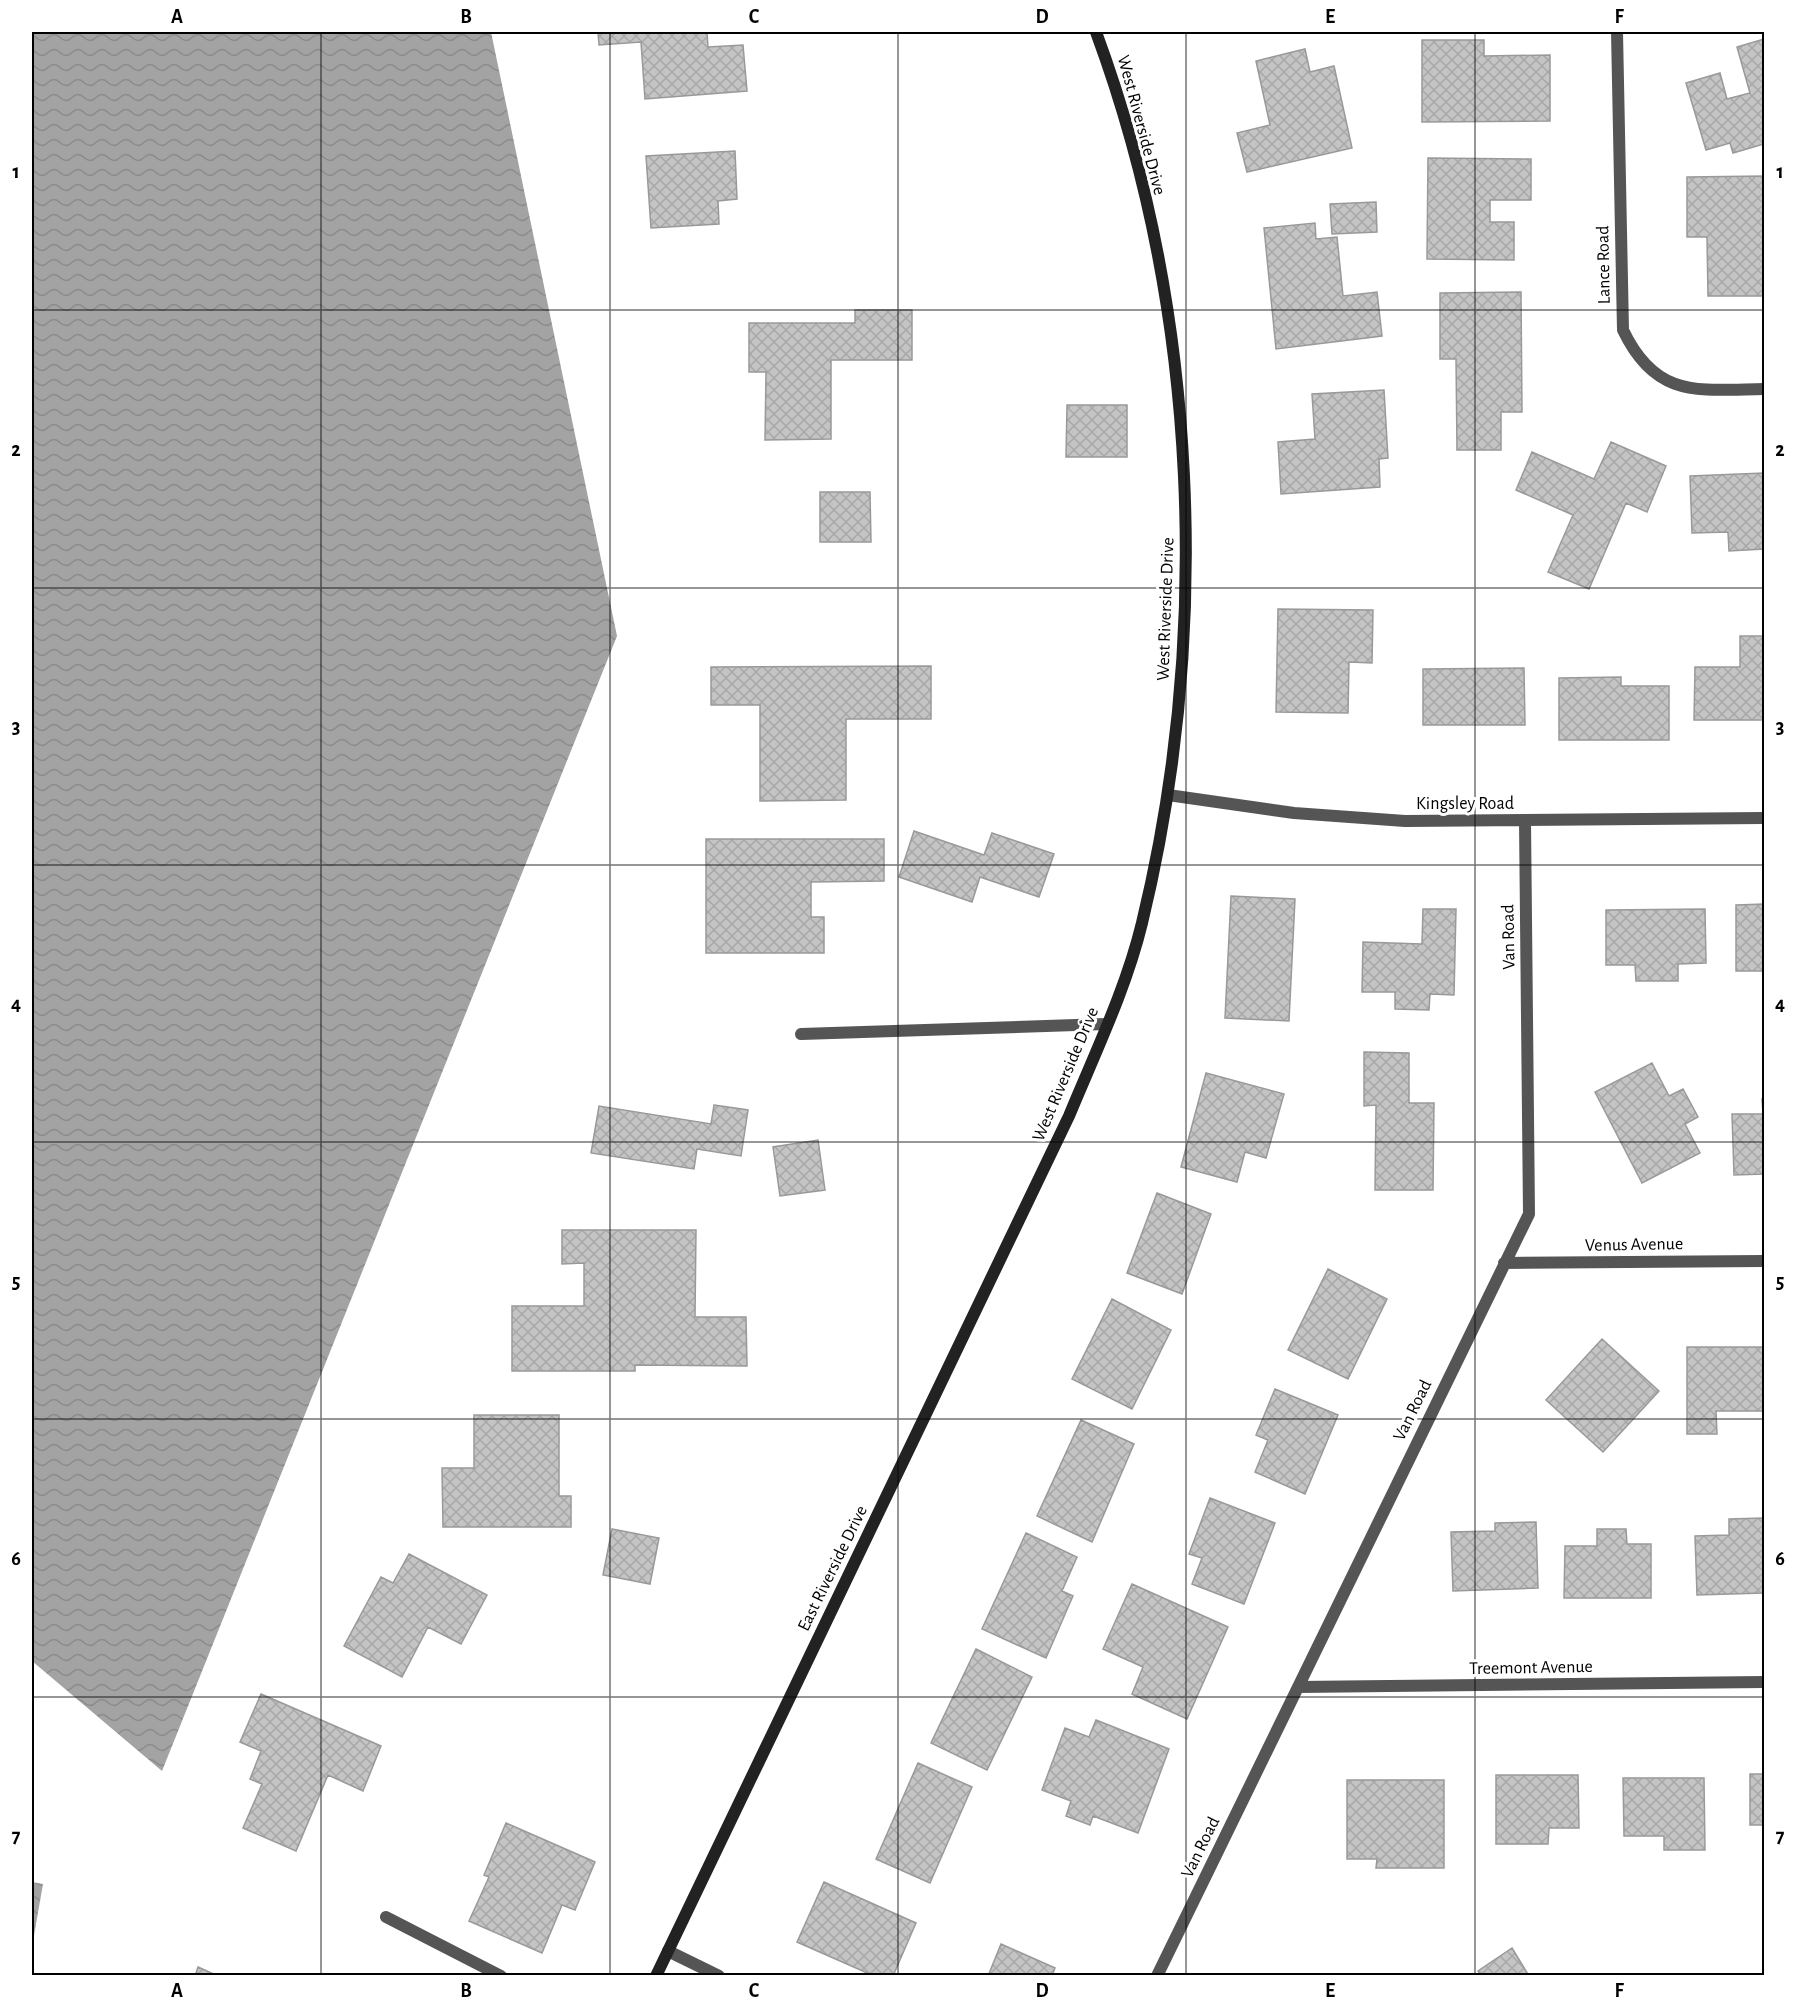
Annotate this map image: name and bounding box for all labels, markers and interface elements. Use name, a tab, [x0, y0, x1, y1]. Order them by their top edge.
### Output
text: A	[171, 7, 183, 27]
text: B	[460, 7, 472, 27]
text: C	[749, 7, 760, 27]
text: D	[1035, 7, 1049, 27]
text: E	[1325, 7, 1335, 27]
text: F	[1614, 7, 1624, 27]
street label: West Riverside Drive	[1114, 53, 1168, 197]
text: 1	[12, 162, 20, 182]
text: 1	[1776, 162, 1784, 182]
street label: Lance Road	[1594, 225, 1614, 305]
text: 2	[11, 440, 21, 460]
text: 2	[1775, 440, 1785, 460]
street label: West Riverside Drive	[1154, 537, 1178, 681]
text: 3	[12, 717, 20, 737]
text: 3	[1776, 717, 1784, 737]
street label: Kingsley Road	[1416, 795, 1514, 813]
street label: Van Road	[1499, 904, 1519, 970]
text: 4	[11, 994, 21, 1014]
text: 4	[1775, 994, 1785, 1014]
street label: West Riverside Drive	[1030, 1005, 1102, 1144]
street label: Venus Avenue	[1585, 1235, 1683, 1255]
text: 5	[12, 1272, 20, 1292]
text: 5	[1776, 1272, 1784, 1292]
street label: Van Road	[1390, 1377, 1435, 1444]
street label: East Riverside Drive	[795, 1503, 871, 1634]
text: 6	[11, 1549, 21, 1569]
text: 6	[1775, 1549, 1785, 1569]
street label: Treemont Avenue	[1469, 1658, 1593, 1678]
street label: Van Road	[1178, 1814, 1223, 1881]
text: 7	[12, 1826, 21, 1846]
text: 7	[1776, 1826, 1785, 1846]
text: A	[171, 1981, 183, 2001]
text: B	[460, 1981, 472, 2001]
text: C	[749, 1981, 760, 2001]
text: D	[1035, 1981, 1049, 2001]
text: E	[1325, 1981, 1335, 2001]
text: F	[1614, 1981, 1624, 2001]

